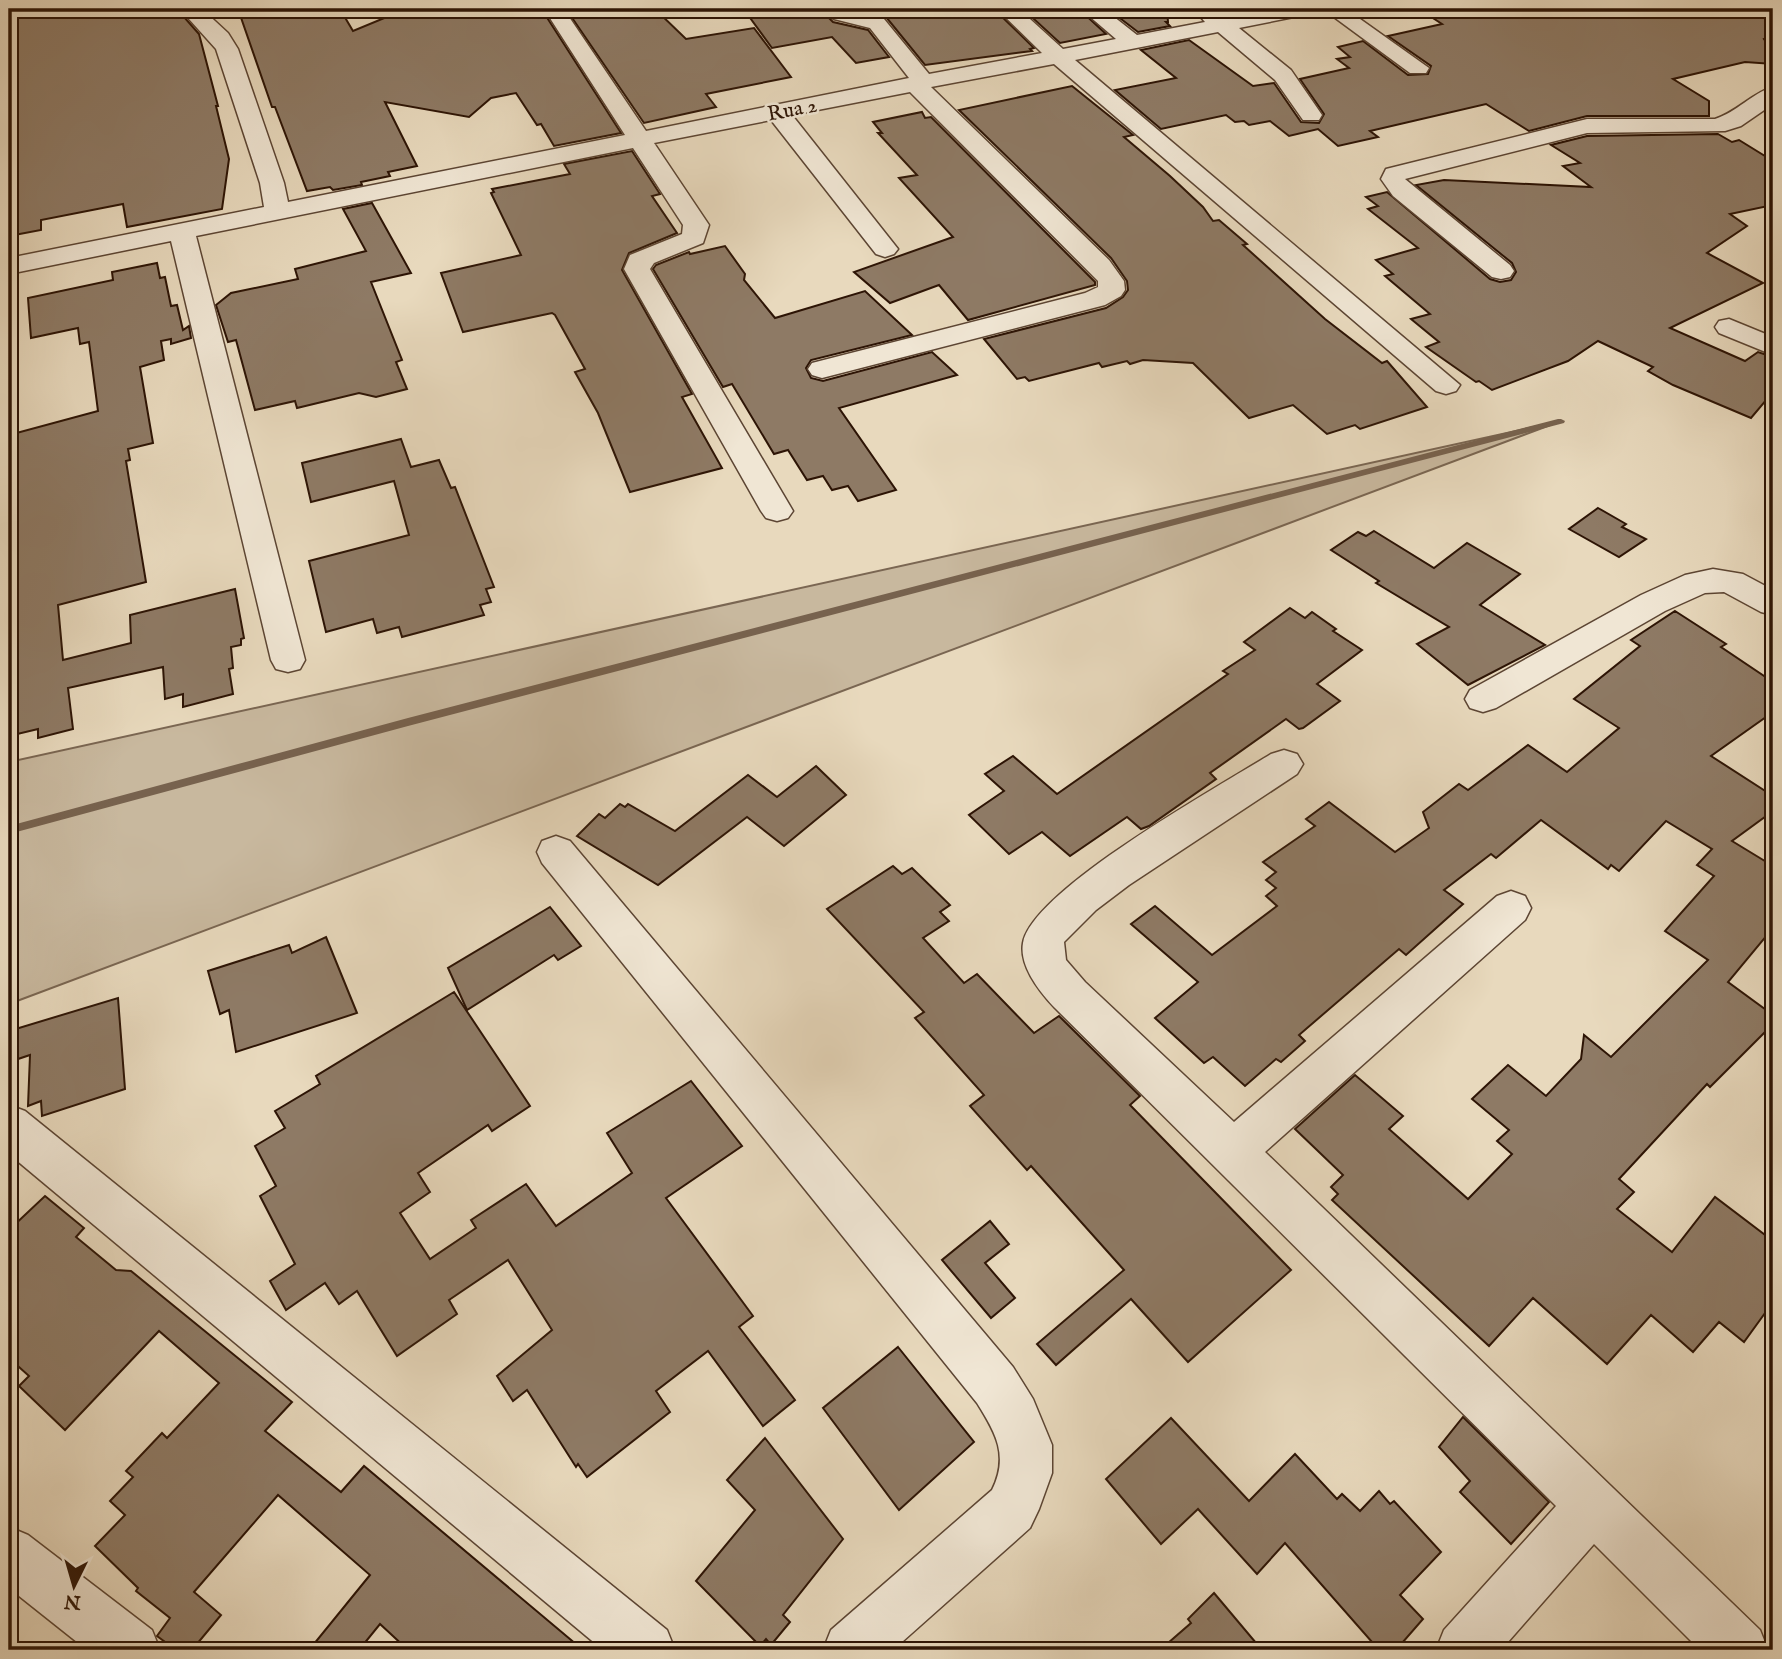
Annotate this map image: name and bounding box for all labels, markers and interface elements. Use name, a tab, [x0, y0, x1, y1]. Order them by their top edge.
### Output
street label: Rua 2	[765, 92, 820, 129]
north arrow	[38, 1550, 108, 1620]
text: N	[63, 1588, 83, 1614]

